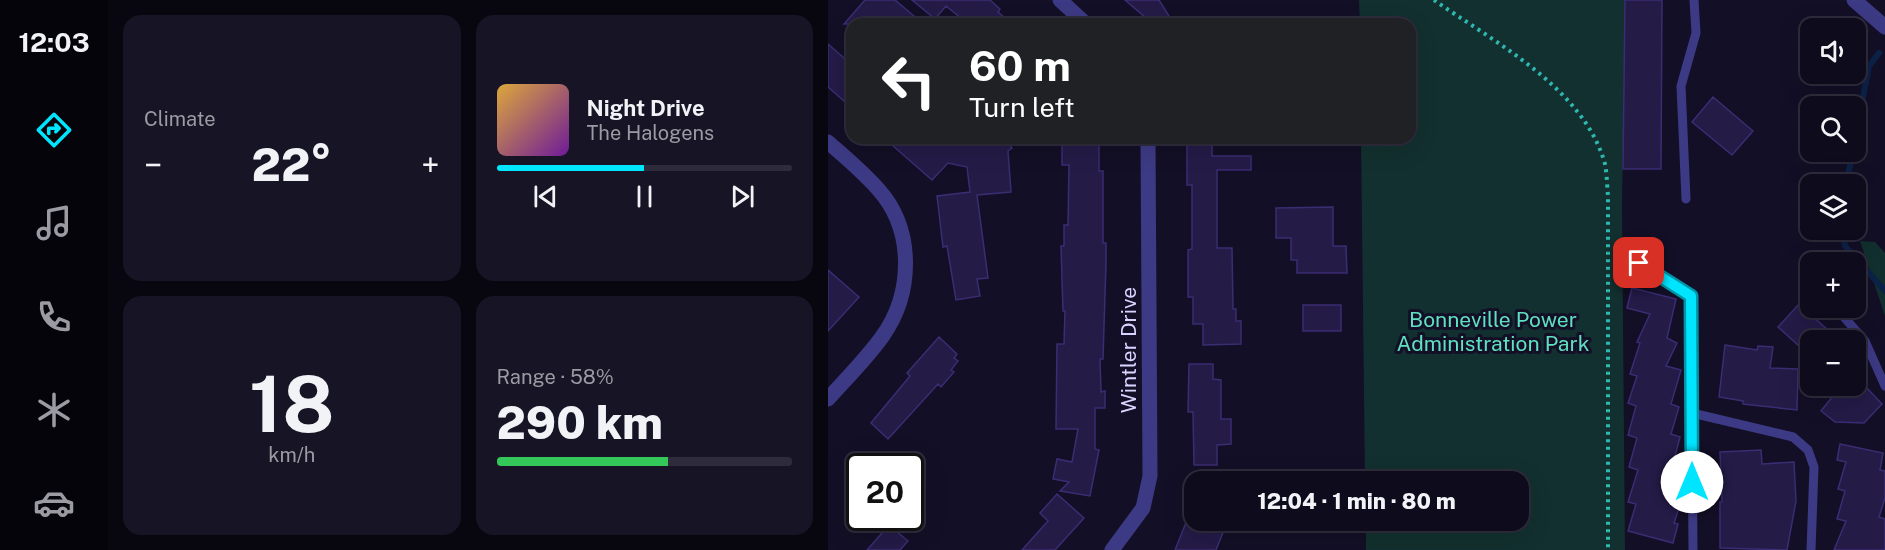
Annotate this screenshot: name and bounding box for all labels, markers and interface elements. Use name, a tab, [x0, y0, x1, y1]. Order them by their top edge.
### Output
map controls	[1800, 18, 1866, 396]
button: sound	[1800, 18, 1866, 84]
text: 12:03	[18, 26, 90, 58]
text: 60 m	[969, 41, 1071, 90]
icon: left	[870, 42, 948, 120]
text: Turn left	[969, 91, 1075, 123]
text: Night Drive	[587, 95, 705, 121]
button: search	[1800, 96, 1866, 162]
text: Climate	[144, 107, 216, 131]
icon: directions	[33, 109, 75, 151]
text: The Halogens	[587, 121, 714, 145]
text: 22°	[252, 138, 332, 191]
text: −	[144, 146, 162, 184]
text: +	[421, 146, 440, 184]
button: layers	[1800, 174, 1866, 240]
icon: previous	[529, 180, 562, 213]
icon: pause	[628, 180, 661, 213]
icon: next	[726, 180, 759, 213]
icon: music	[33, 202, 75, 244]
pin	[1613, 237, 1664, 288]
icon: arrive	[1622, 246, 1655, 279]
button: +	[1800, 252, 1866, 318]
street label: Wintler Drive	[1116, 287, 1141, 413]
icon: phone	[33, 296, 75, 338]
park label: Bonneville Power Administration Park	[1397, 307, 1590, 356]
button: −	[1800, 330, 1866, 396]
text: 18	[249, 358, 335, 450]
text: Range · 58%	[497, 365, 614, 389]
icon: climate	[33, 389, 75, 431]
text: 290 km	[497, 396, 663, 449]
text: km/h	[268, 443, 315, 467]
position arrow	[1660, 450, 1724, 514]
speed limit sign: 20	[846, 453, 924, 531]
icon: car	[33, 482, 75, 524]
text: 12:04 · 1 min · 80 m	[1257, 488, 1456, 514]

